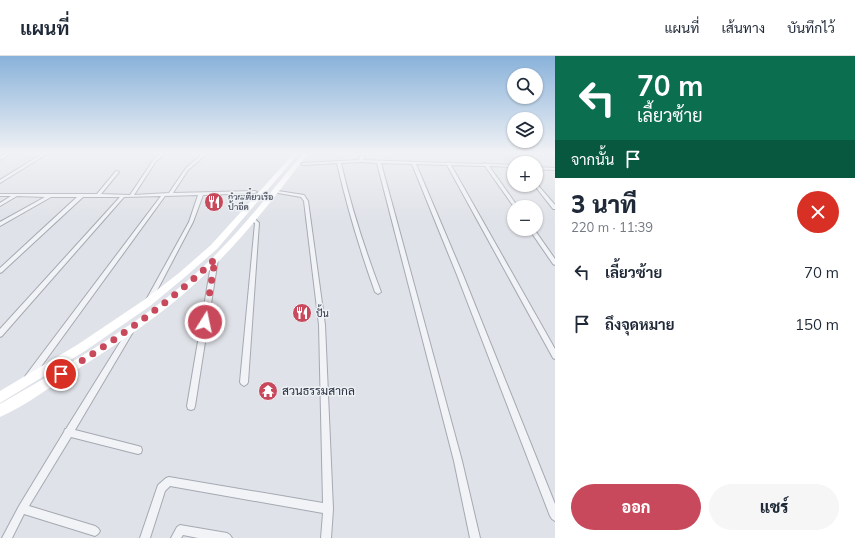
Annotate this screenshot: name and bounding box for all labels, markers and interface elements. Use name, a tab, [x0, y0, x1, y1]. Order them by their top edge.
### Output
text: แผนที่	[20, 16, 69, 40]
text: แผนที่	[664, 19, 699, 37]
text: เส้นทาง	[721, 19, 765, 37]
text: บันทึกไว้	[787, 19, 835, 37]
map controls	[507, 68, 543, 236]
button: search	[507, 68, 543, 104]
text: 70 m	[637, 68, 703, 103]
icon: left	[571, 72, 623, 124]
text: เลี้ยวซ้าย	[637, 104, 703, 127]
button: layers	[507, 112, 543, 148]
icon: arrive	[622, 148, 644, 170]
text: จากนั้น	[571, 150, 614, 169]
button: +	[507, 156, 543, 192]
place label: ก๋วยเตี๋ยวเรือ ป้าอี๊ด	[228, 187, 273, 212]
text: 3 นาที	[571, 189, 637, 219]
restaurant icon: ก๋วยเตี๋ยวเรือ ป้าอี๊ด	[203, 191, 225, 213]
button: close	[797, 191, 839, 233]
button: −	[507, 200, 543, 236]
text: 220 m · 11:39	[571, 219, 653, 235]
icon: left	[571, 261, 593, 283]
text: เลี้ยวซ้าย	[605, 263, 662, 282]
text: 70 m	[804, 263, 839, 282]
position arrow	[184, 301, 226, 343]
restaurant icon: ปั้น	[291, 302, 313, 324]
place label: ปั้น	[316, 304, 329, 320]
icon: arrive	[571, 313, 593, 335]
text: ถึงจุดหมาย	[605, 315, 675, 334]
text: 150 m	[795, 315, 839, 334]
pin	[44, 357, 78, 391]
icon: arrive	[50, 363, 72, 385]
temple icon: สวนธรรมสากล	[257, 380, 279, 402]
place label: สวนธรรมสากล	[282, 383, 355, 398]
button: ออก	[571, 484, 701, 530]
button: แชร์	[709, 484, 839, 530]

